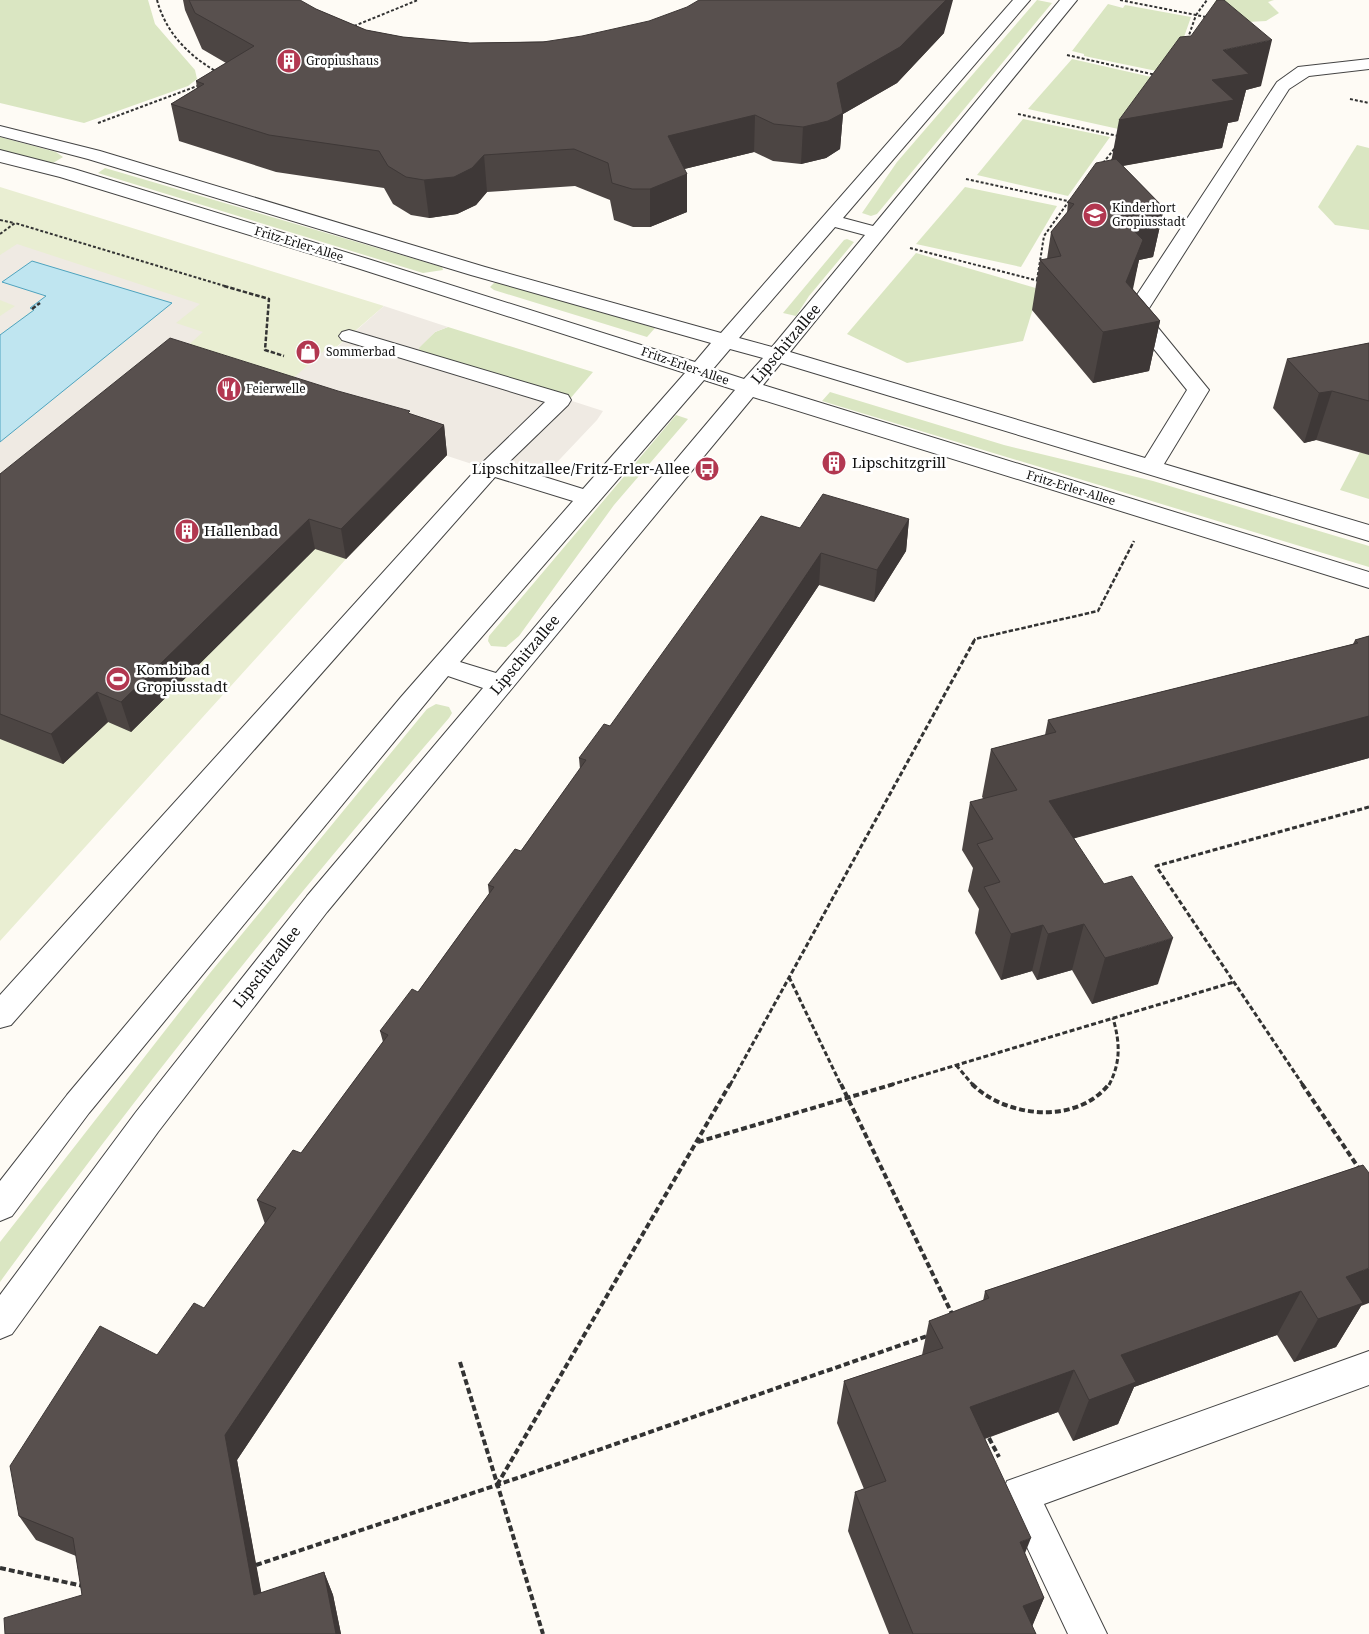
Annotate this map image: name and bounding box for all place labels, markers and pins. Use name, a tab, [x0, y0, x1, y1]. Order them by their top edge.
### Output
building icon: Gropiushaus	[276, 48, 302, 74]
place label: Gropiushaus	[306, 52, 379, 69]
place label: Kinderhort Gropiusstadt	[1112, 199, 1185, 230]
school or university icon: Kinderhort Gropiusstadt	[1082, 202, 1108, 228]
shop icon: Sommerbad	[295, 339, 321, 365]
place label: Sommerbad	[326, 343, 396, 360]
restaurant icon: Feierwelle	[216, 376, 242, 402]
place label: Feierwelle	[246, 380, 306, 397]
building icon: Lipschitzgrill	[821, 450, 847, 476]
place label: Lipschitzgrill	[852, 452, 946, 472]
bus stop icon: Lipschitzallee/Fritz-Erler-Allee	[694, 456, 720, 482]
place label: Lipschitzallee/Fritz-Erler-Allee	[472, 458, 690, 478]
building icon: Hallenbad	[174, 518, 200, 544]
place label: Hallenbad	[204, 520, 278, 540]
place label: Kombibad Gropiusstadt	[136, 659, 228, 696]
sports icon: Kombibad Gropiusstadt	[105, 666, 131, 692]

